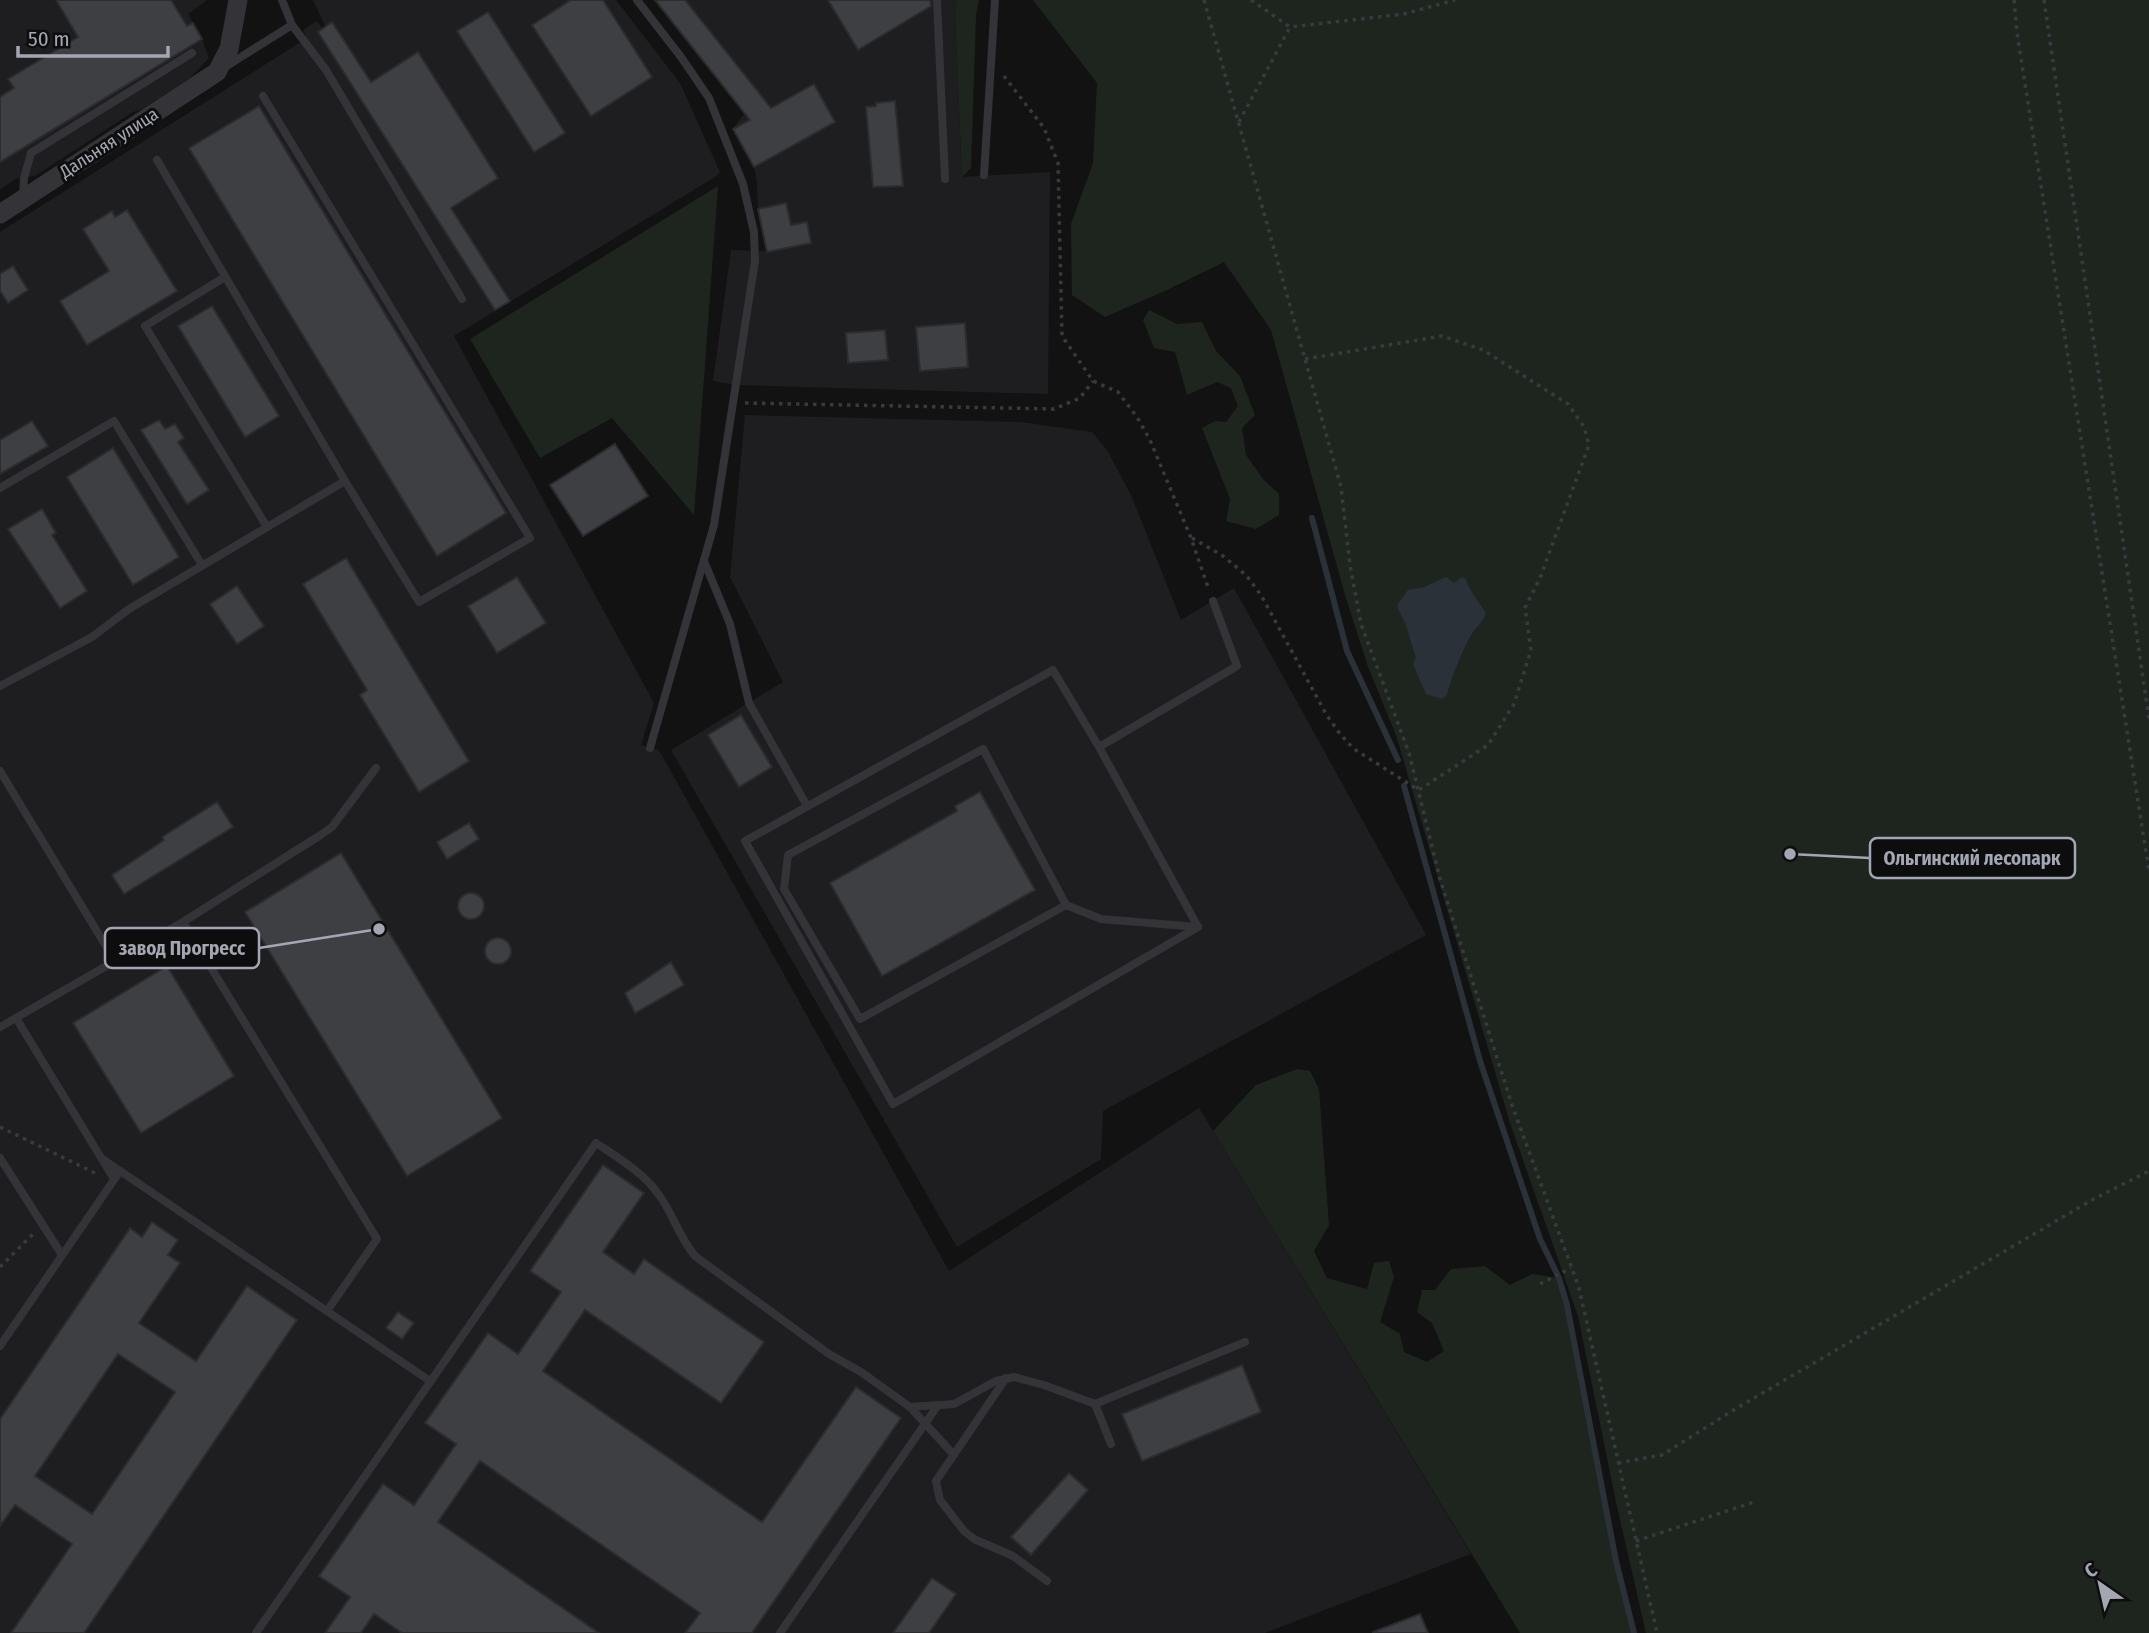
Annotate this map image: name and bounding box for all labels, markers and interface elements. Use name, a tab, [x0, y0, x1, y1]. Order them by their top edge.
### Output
scale bar	[18, 14, 168, 58]
text: 50 m	[28, 26, 70, 52]
street label: Дальняя улица	[55, 103, 163, 184]
callout: Ольгинский лесопарк	[1870, 838, 2075, 878]
text: Ольгинский лесопарк	[1883, 847, 2061, 870]
callout: завод Прогресс	[105, 928, 259, 968]
text: завод Прогресс	[119, 937, 246, 960]
north arrow	[2065, 1549, 2135, 1619]
text: С	[2080, 1558, 2101, 1583]

